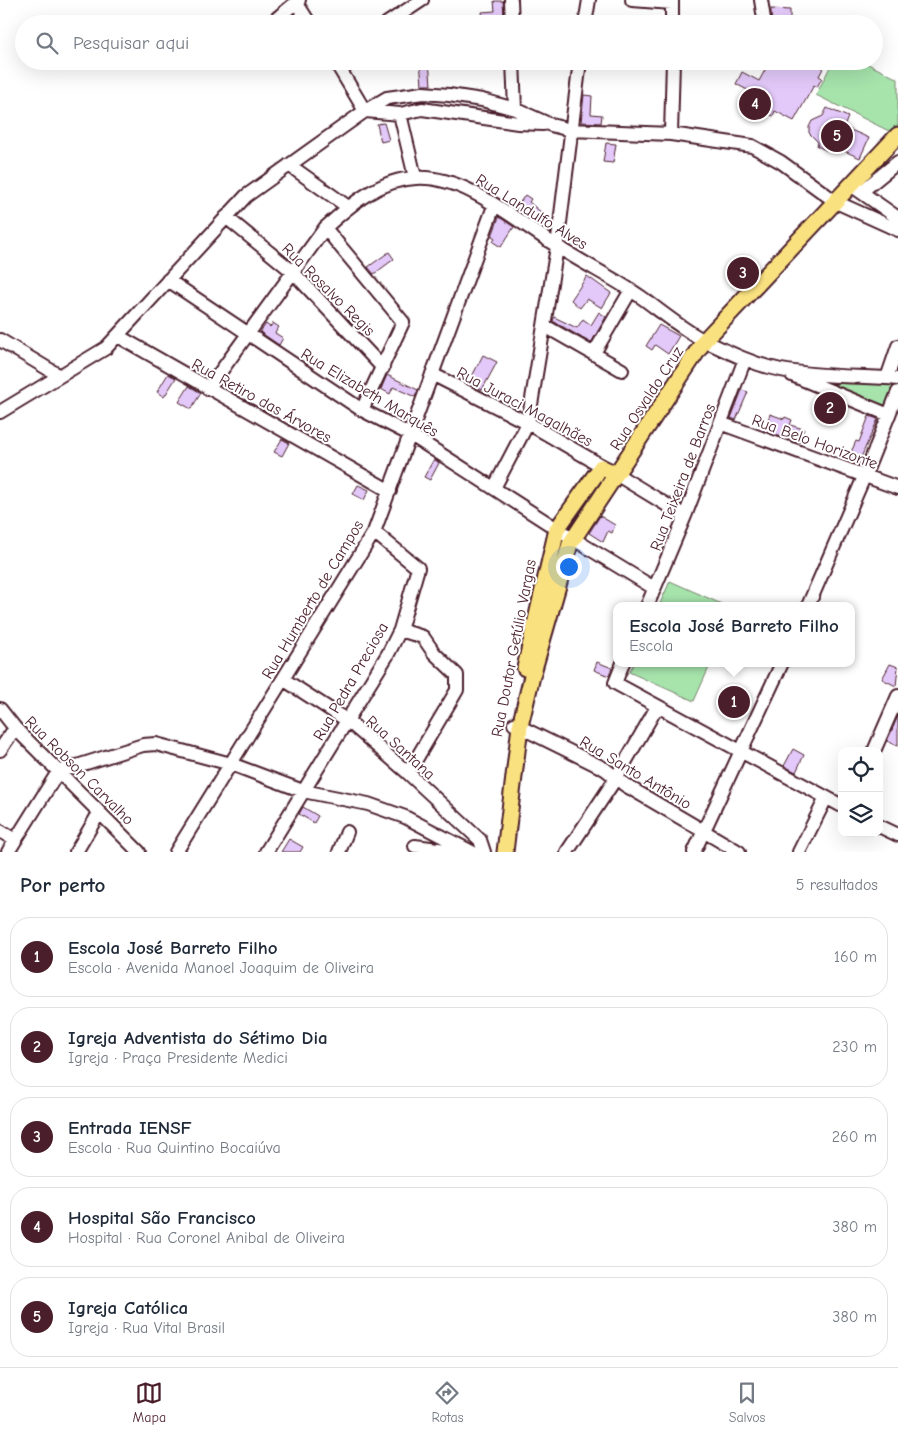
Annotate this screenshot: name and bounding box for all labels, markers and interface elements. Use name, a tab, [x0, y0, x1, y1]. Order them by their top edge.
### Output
search box	[15, 15, 883, 70]
icon: search	[33, 29, 61, 57]
text: Pesquisar aqui	[73, 32, 189, 54]
pin: 4	[739, 85, 771, 123]
pin: 5	[821, 117, 853, 155]
street label: Rua Landulfo Alves	[472, 170, 591, 254]
street label: Rua Rosalvo Regis	[278, 240, 379, 340]
pin: 3	[727, 254, 759, 292]
street label: Rua Osvaldo Cruz	[607, 343, 687, 454]
street label: Rua Elizabeth Marquês	[298, 345, 442, 441]
street label: Rua Retiro das Árvores	[189, 354, 335, 447]
street label: Rua Juraci Magalhães	[454, 363, 596, 450]
pin: 2	[814, 389, 846, 427]
street label: Rua Teixeira de Barros	[647, 401, 719, 553]
street label: Rua Belo Horizonte	[749, 411, 880, 473]
street label: Rua Humberto de Campos	[258, 517, 368, 682]
your location	[556, 554, 582, 580]
street label: Rua Doutor Getúlio Vargas	[488, 557, 540, 739]
popup	[613, 602, 855, 667]
text: Escola José Barreto Filho	[629, 615, 839, 637]
street label: Rua Pedra Preciosa	[310, 619, 392, 744]
text: Escola	[629, 637, 673, 655]
pin: 1	[718, 683, 750, 721]
street label: Rua Santana	[362, 712, 439, 783]
street label: Rua Robson Carvalho	[21, 713, 137, 829]
street label: Rua Santo Antônio	[576, 732, 694, 813]
map controls	[838, 747, 883, 837]
button: locate	[838, 747, 883, 792]
button: layers	[838, 792, 883, 837]
text: Por perto	[20, 873, 105, 897]
text: 5 resultados	[796, 876, 878, 894]
text: Escola José Barreto Filho	[68, 937, 278, 959]
text: 1	[34, 948, 40, 966]
text: 160 m	[834, 948, 877, 966]
text: Escola · Avenida Manoel Joaquim de Oliveira	[68, 959, 374, 977]
text: Igreja Adventista do Sétimo Dia	[68, 1027, 328, 1049]
text: 2	[33, 1038, 41, 1056]
text: 230 m	[832, 1038, 877, 1056]
text: Igreja · Praça Presidente Medici	[68, 1049, 288, 1067]
text: Entrada IENSF	[68, 1117, 192, 1139]
text: 3	[33, 1128, 41, 1146]
text: 260 m	[832, 1128, 877, 1146]
text: Escola · Rua Quintino Bocaiúva	[68, 1139, 281, 1157]
text: Hospital São Francisco	[68, 1207, 256, 1229]
text: 4	[33, 1218, 41, 1236]
text: 380 m	[832, 1218, 877, 1236]
text: Hospital · Rua Coronel Anibal de Oliveira	[68, 1229, 345, 1247]
text: Igreja Católica	[68, 1297, 188, 1319]
text: 5	[33, 1308, 41, 1326]
text: 380 m	[832, 1308, 877, 1326]
text: Igreja · Rua Vital Brasil	[68, 1319, 225, 1337]
tab: Mapa	[133, 1379, 166, 1426]
tab: Rotas	[431, 1379, 463, 1426]
tab: Salvos	[729, 1379, 765, 1426]

